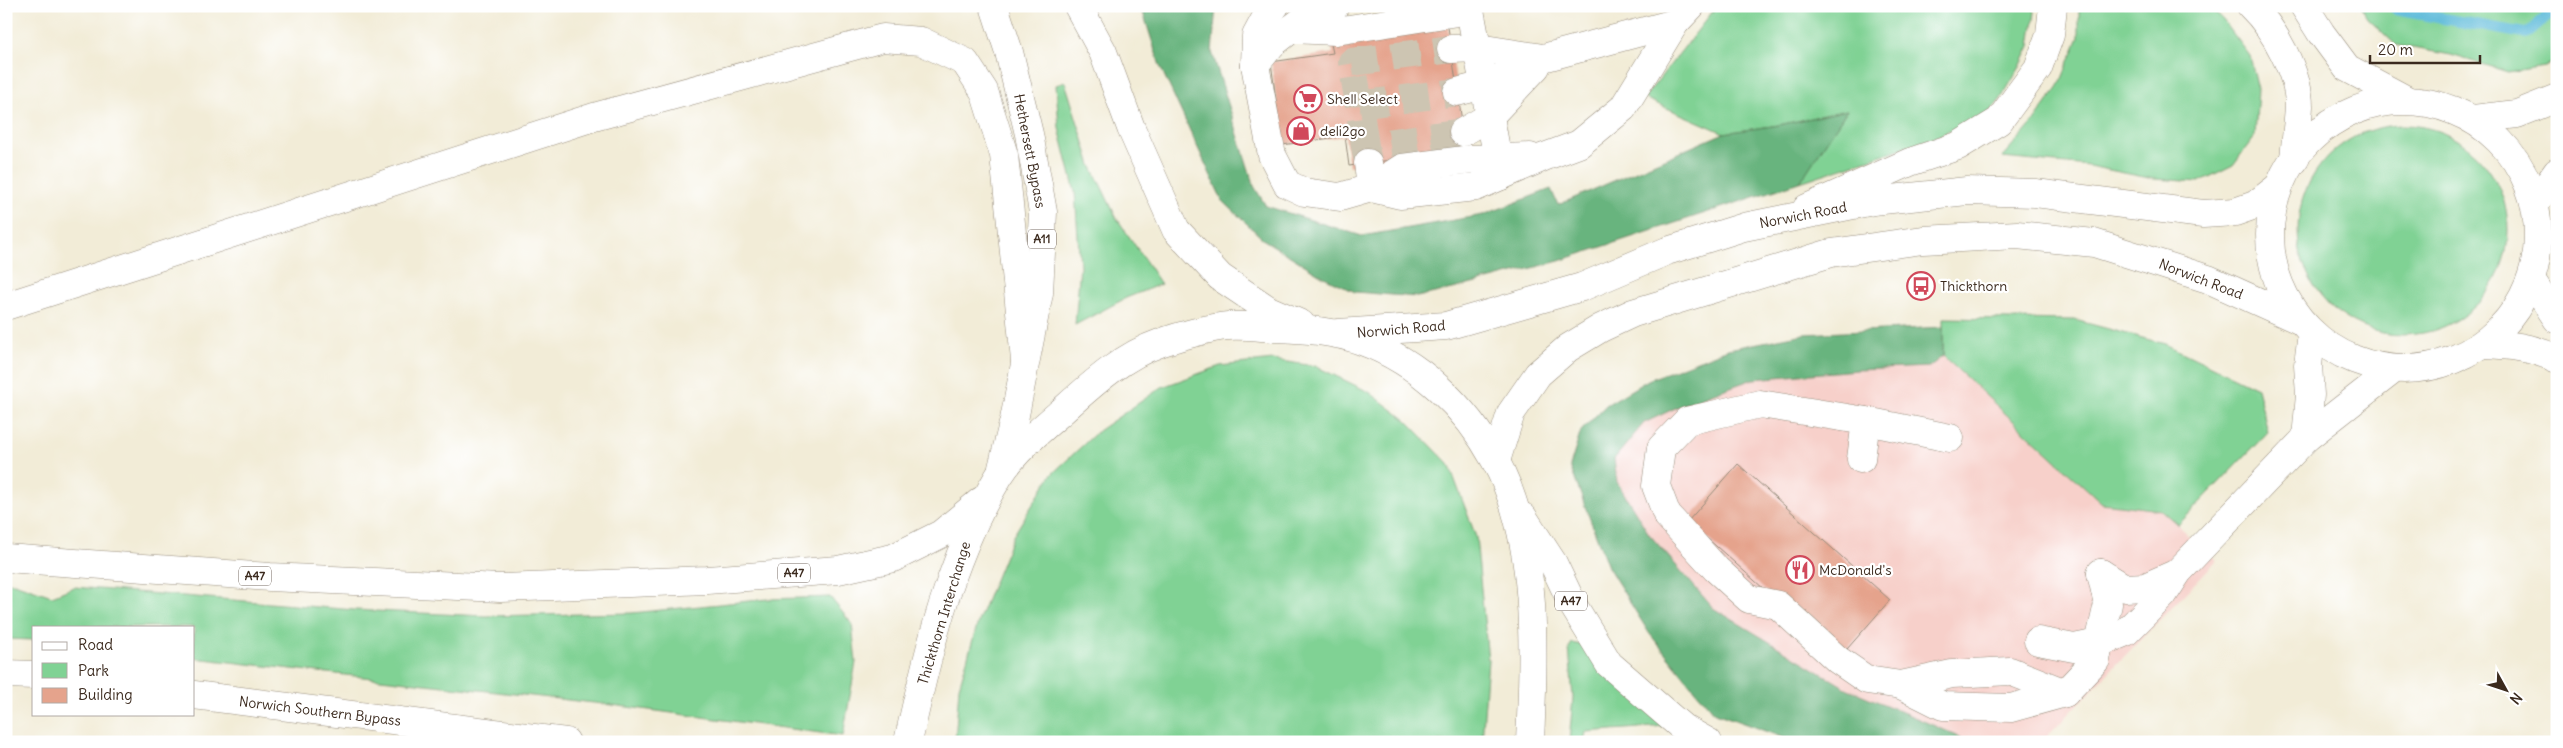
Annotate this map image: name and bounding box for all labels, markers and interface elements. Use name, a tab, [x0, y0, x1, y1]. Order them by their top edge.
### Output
scale bar	[2370, 32, 2480, 64]
text: 20 m	[2378, 40, 2413, 59]
supermarket icon: Shell Select	[1293, 84, 1323, 114]
place label: Shell Select	[1327, 90, 1398, 108]
street label: Hethersett Bypass	[1010, 92, 1050, 210]
shop icon: deli2go	[1286, 116, 1316, 146]
place label: deli2go	[1320, 122, 1365, 140]
street label: Norwich Road	[1758, 198, 1848, 232]
road number: A11	[1028, 230, 1056, 248]
street label: Norwich Road	[2156, 255, 2246, 303]
bus stop icon: Thickthorn	[1906, 271, 1936, 301]
place label: Thickthorn	[1940, 277, 2007, 295]
street label: Norwich Road	[1356, 316, 1446, 342]
street label: Thickthorn Interchange	[914, 539, 974, 687]
restaurant icon: McDonald's	[1785, 555, 1815, 585]
place label: McDonald's	[1819, 561, 1892, 579]
road number: A47	[778, 564, 810, 582]
road number: A47	[239, 566, 271, 586]
road number: A47	[1555, 592, 1587, 610]
legend	[32, 626, 195, 716]
text: Road	[78, 635, 113, 654]
text: Park	[78, 661, 109, 680]
north arrow	[2480, 666, 2530, 716]
text: Building	[78, 685, 133, 704]
text: N	[2506, 689, 2526, 708]
street label: Norwich Southern Bypass	[238, 692, 402, 730]

